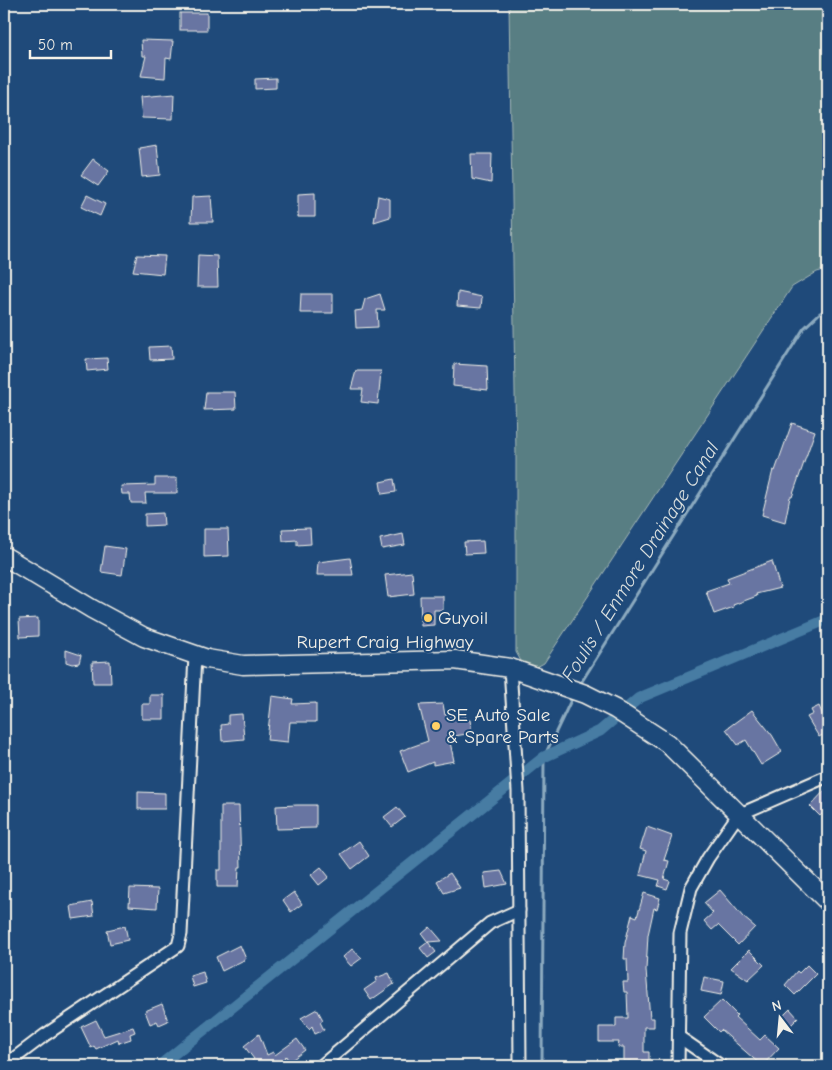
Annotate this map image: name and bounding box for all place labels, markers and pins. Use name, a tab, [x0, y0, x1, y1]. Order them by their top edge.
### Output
place label: Guyoil	[438, 607, 488, 629]
marker: Guyoil	[422, 612, 434, 624]
place label: SE Auto Sale & Spare Parts	[446, 704, 559, 748]
marker: SE Auto Sale & Spare Parts	[430, 720, 442, 732]

